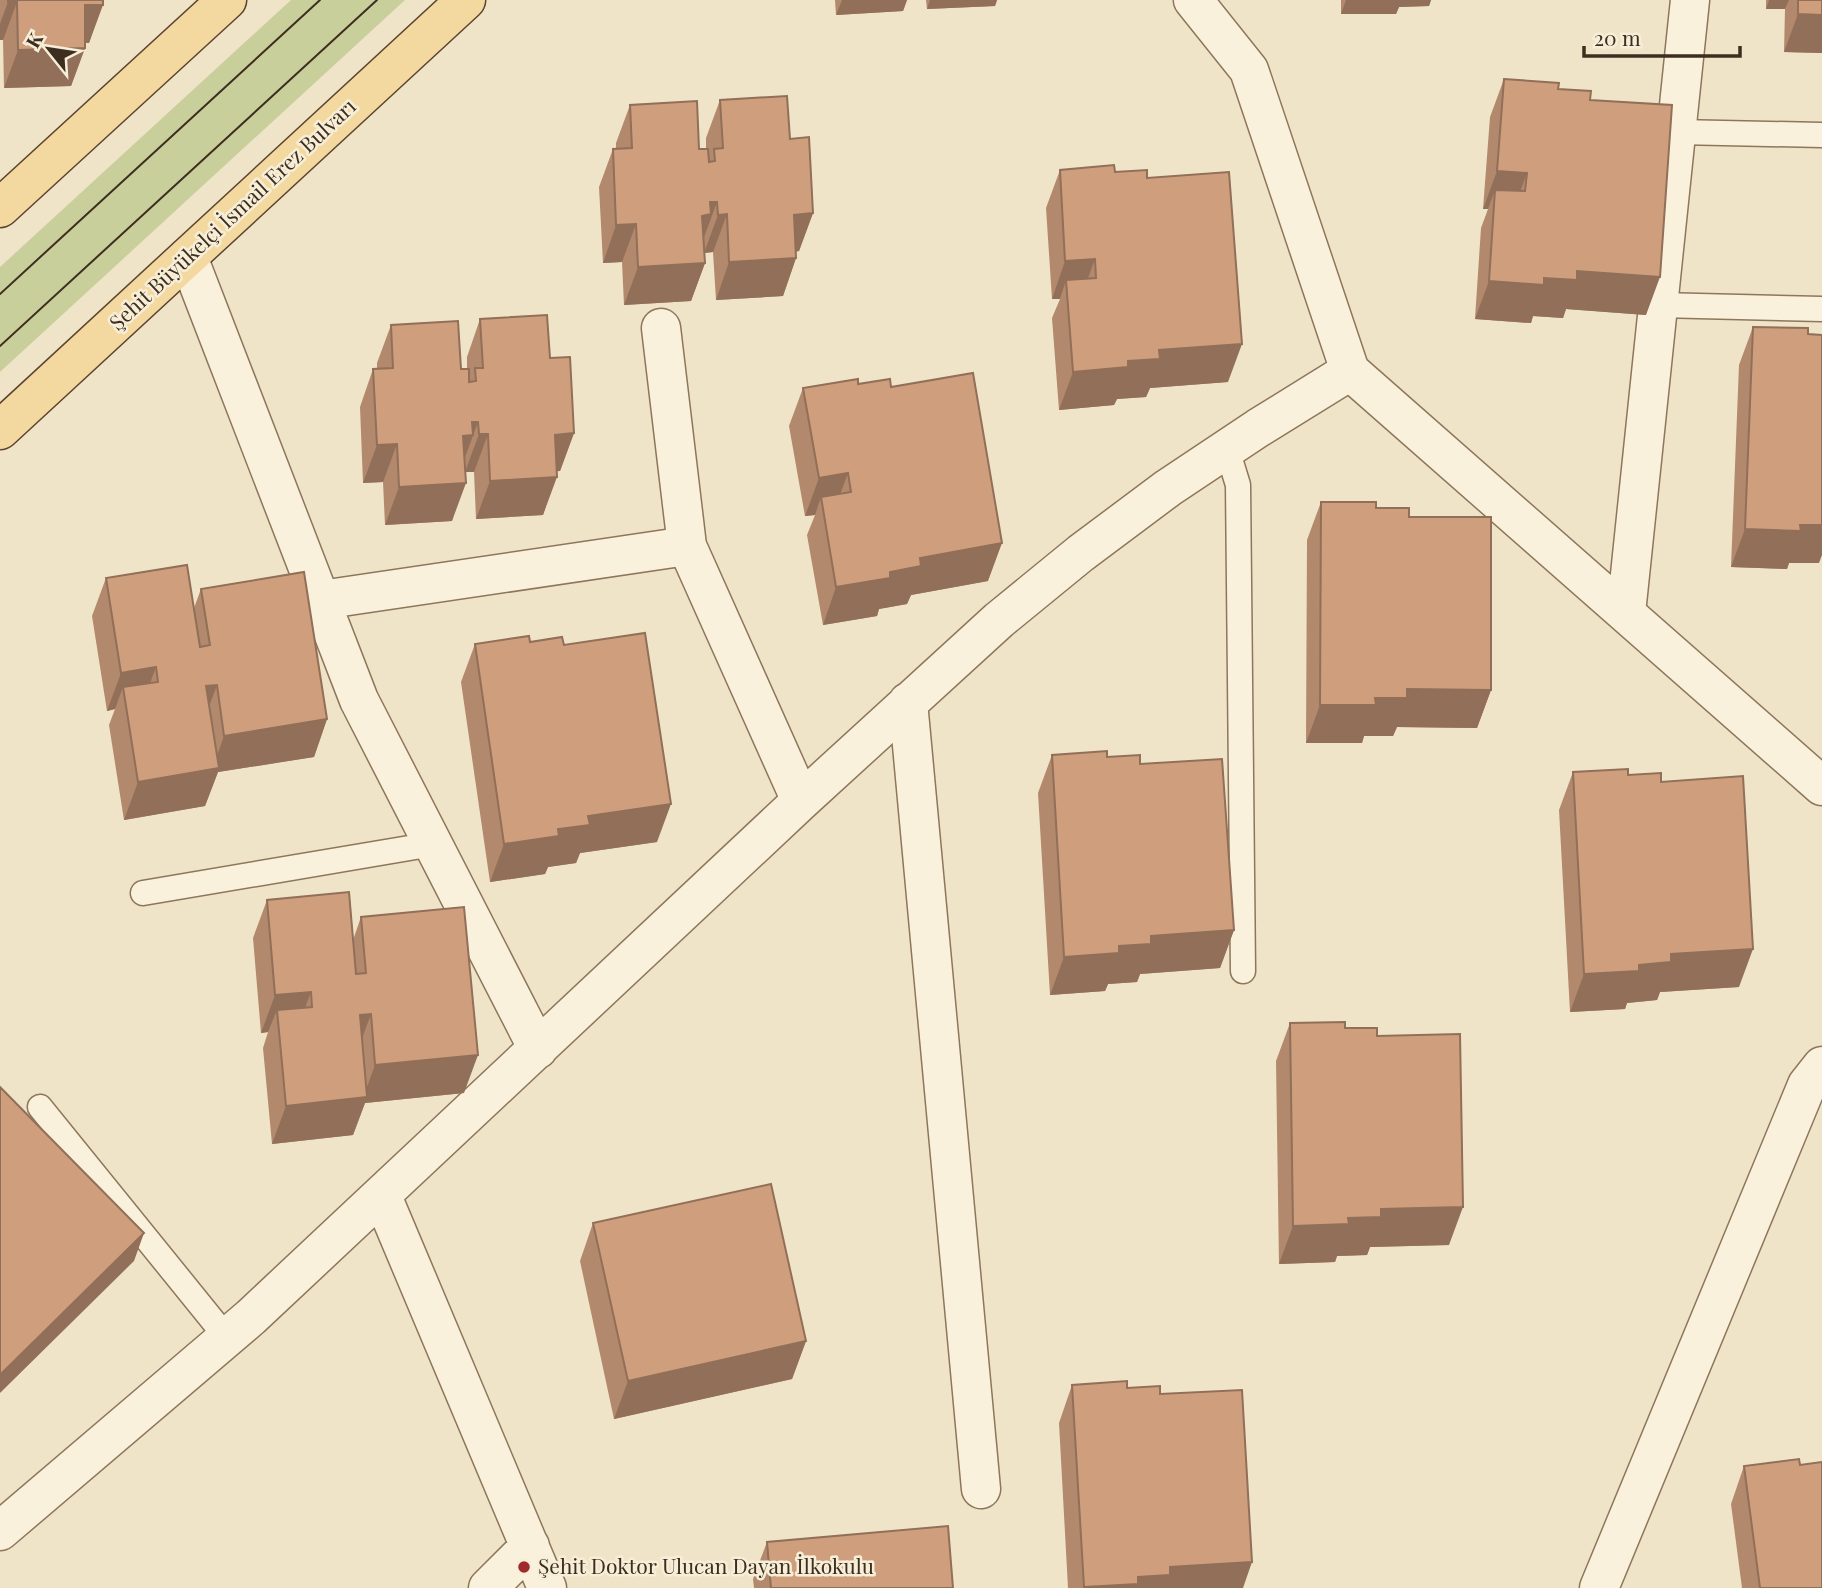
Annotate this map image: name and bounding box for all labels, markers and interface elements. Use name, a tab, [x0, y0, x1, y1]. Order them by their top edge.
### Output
north arrow	[14, 14, 84, 84]
scale bar	[1584, 14, 1740, 58]
text: 20 m	[1594, 23, 1641, 51]
text: K	[19, 27, 48, 52]
street label: Şehit Büyükelçi İsmail Erez Bulvarı	[102, 92, 361, 336]
place label: Şehit Doktor Ulucan Dayan İlkokulu	[538, 1551, 874, 1579]
marker: Şehit Doktor Ulucan Dayan İlkokulu	[516, 1559, 532, 1575]

